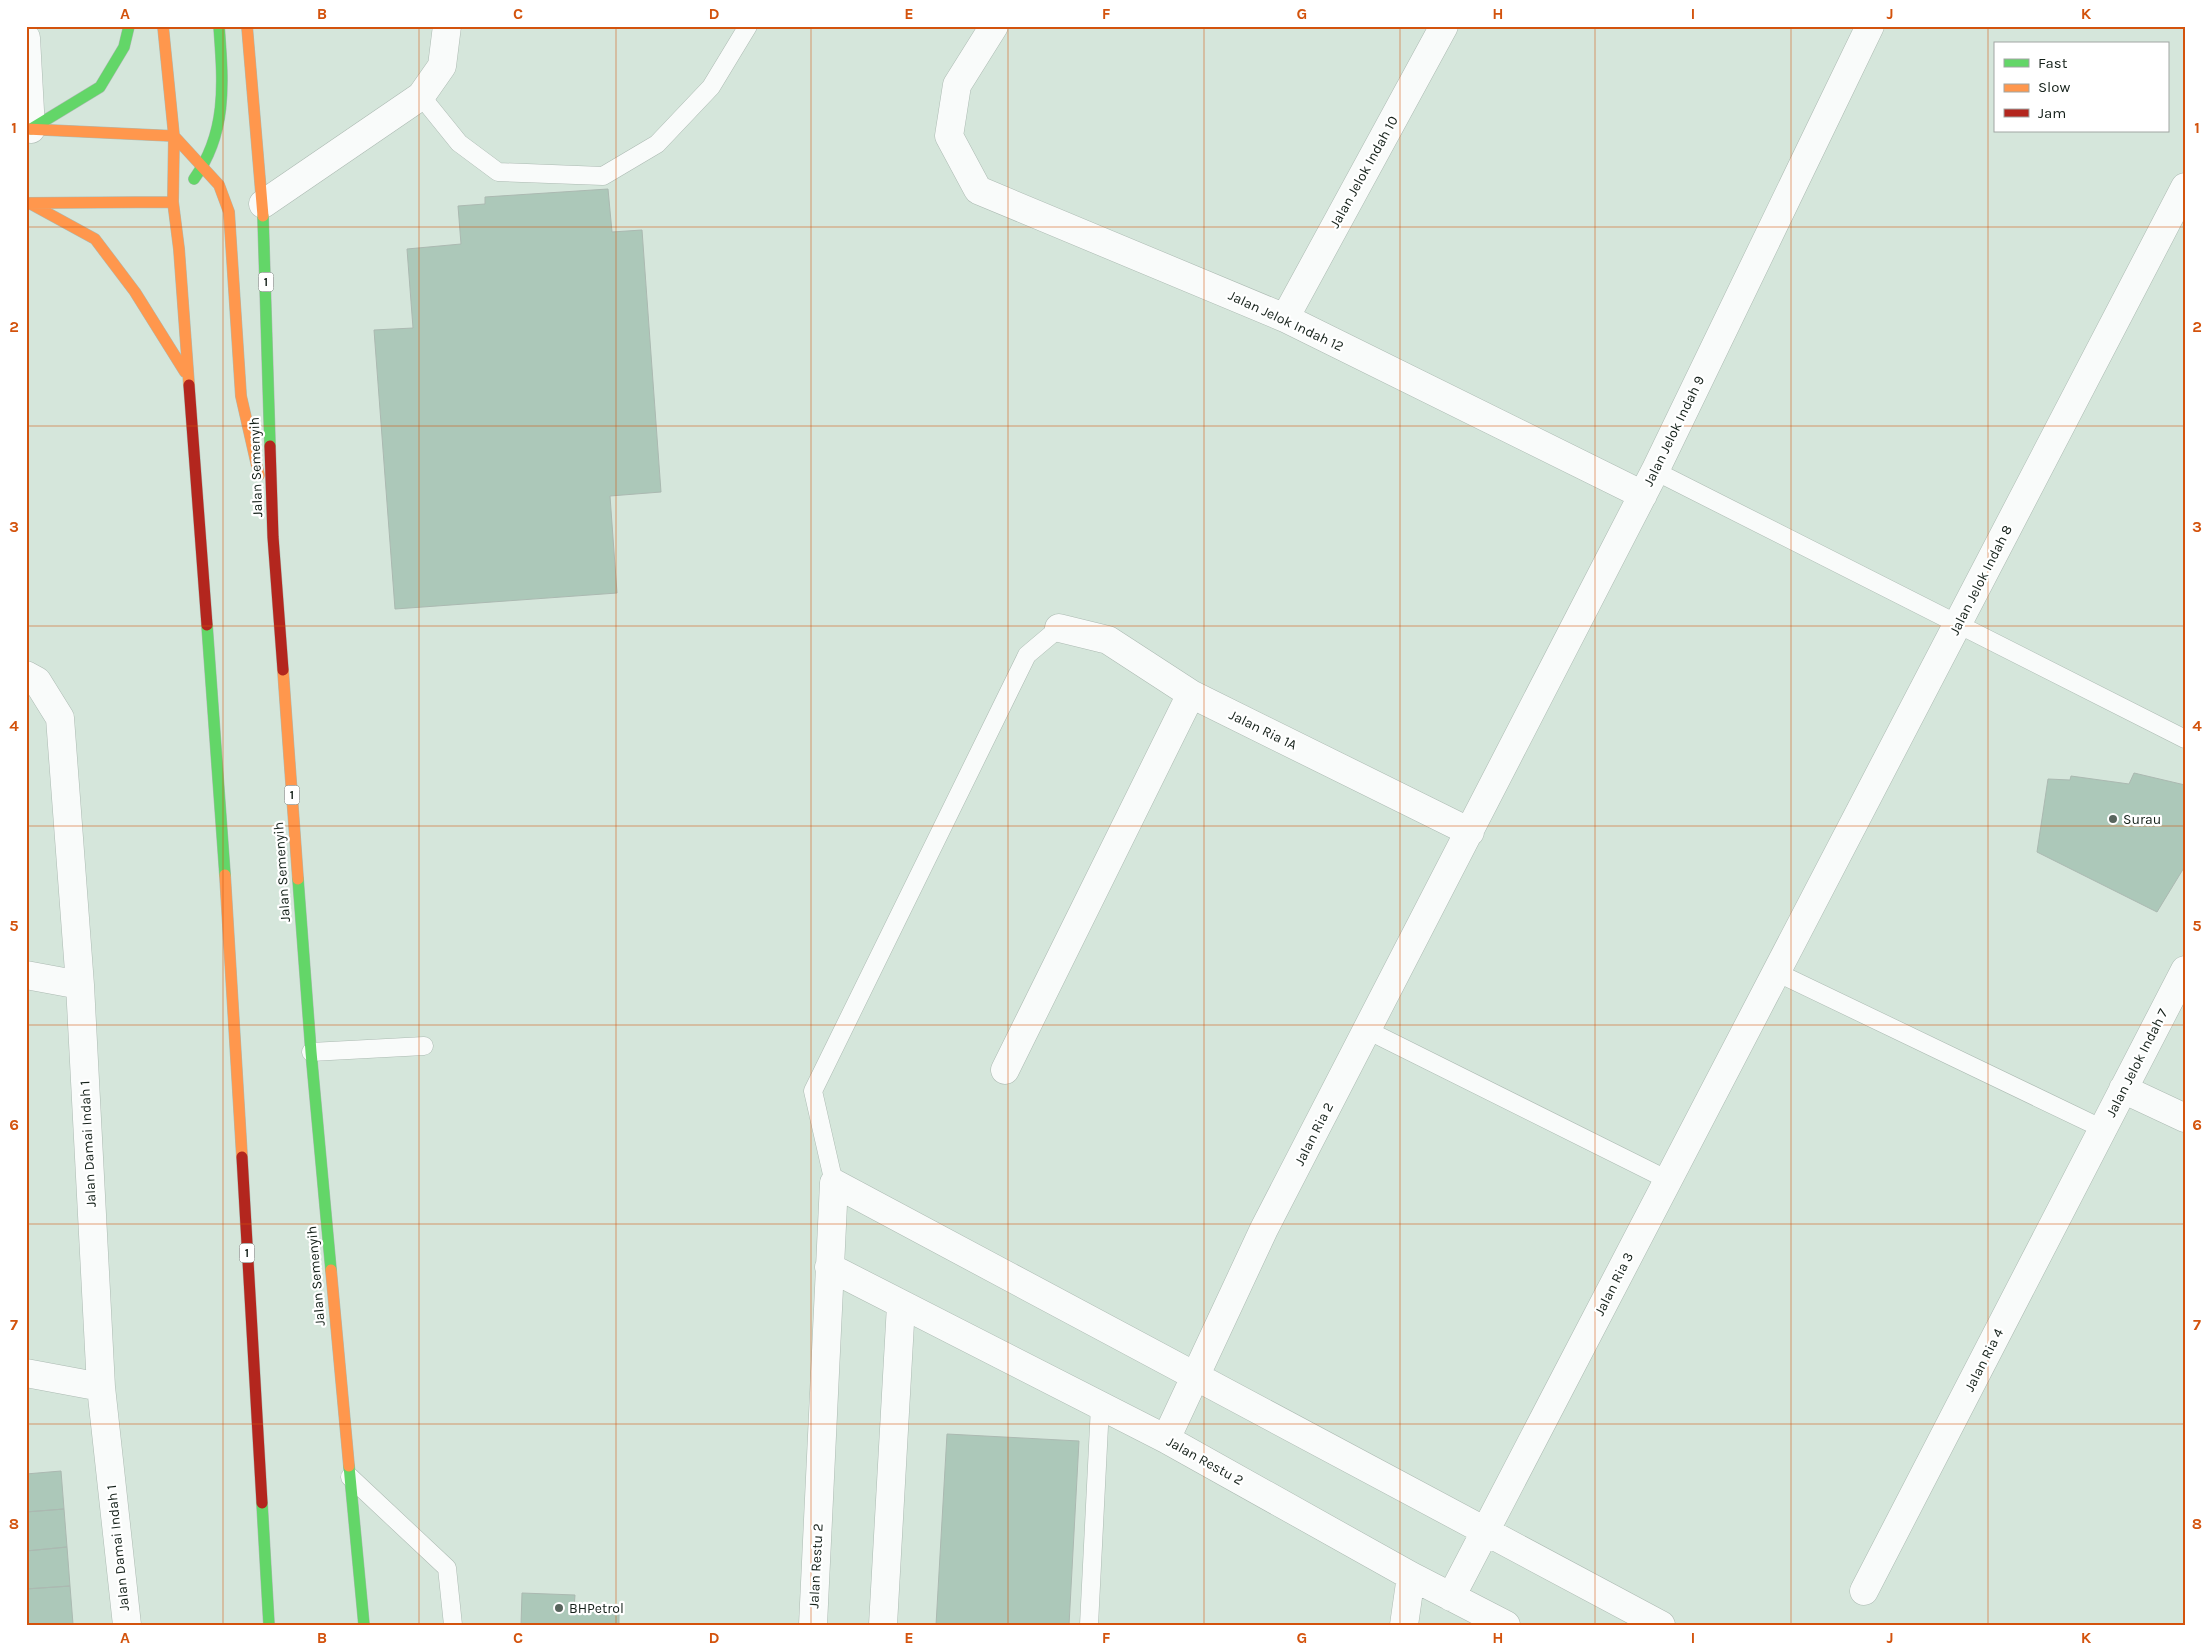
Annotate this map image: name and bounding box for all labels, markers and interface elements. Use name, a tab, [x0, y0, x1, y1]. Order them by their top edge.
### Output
text: A	[120, 4, 130, 23]
text: B	[317, 4, 327, 23]
text: C	[513, 4, 523, 23]
text: D	[709, 4, 720, 23]
text: E	[904, 4, 914, 23]
text: F	[1102, 4, 1111, 23]
text: G	[1297, 4, 1307, 23]
text: H	[1492, 4, 1504, 23]
text: I	[1691, 4, 1695, 23]
text: J	[1886, 4, 1894, 23]
text: K	[2081, 4, 2092, 23]
legend	[1994, 42, 2168, 132]
text: Fast	[2038, 54, 2068, 72]
text: Slow	[2038, 78, 2070, 96]
text: Jam	[2038, 104, 2066, 122]
street label: Jalan Jelok Indah 10	[1326, 113, 1402, 231]
text: 1	[11, 118, 17, 137]
text: 1	[2194, 118, 2200, 137]
road number: 1	[258, 272, 274, 292]
street label: Jalan Jelok Indah 12	[1226, 287, 1346, 355]
text: 2	[9, 317, 19, 336]
text: 2	[2192, 317, 2202, 336]
street label: Jalan Jelok Indah 9	[1640, 373, 1708, 489]
street label: Jalan Semenyih	[246, 417, 266, 517]
text: 3	[9, 517, 19, 536]
text: 3	[2192, 517, 2202, 536]
street label: Jalan Jelok Indah 8	[1946, 522, 2016, 638]
street label: Jalan Ria 1A	[1226, 706, 1300, 754]
text: 4	[9, 716, 19, 735]
text: 4	[2192, 716, 2202, 735]
road number: 1	[284, 786, 300, 804]
place label: Surau	[2123, 811, 2161, 828]
marker: Surau	[2107, 813, 2119, 825]
street label: Jalan Semenyih	[270, 821, 294, 923]
text: 5	[9, 916, 19, 935]
text: 5	[2192, 916, 2202, 935]
street label: Jalan Jelok Indah 7	[2102, 1006, 2172, 1120]
street label: Jalan Damai Indah 1	[76, 1080, 100, 1208]
street label: Jalan Ria 2	[1291, 1100, 1337, 1168]
text: 6	[9, 1115, 19, 1134]
text: 6	[2192, 1115, 2202, 1134]
street label: Jalan Semenyih	[303, 1225, 329, 1327]
road number: 1	[240, 1244, 254, 1262]
street label: Jalan Ria 3	[1591, 1249, 1637, 1319]
text: 7	[10, 1315, 18, 1334]
text: 7	[2193, 1315, 2201, 1334]
street label: Jalan Ria 4	[1961, 1326, 2007, 1394]
street label: Jalan Restu 2	[1164, 1433, 1246, 1489]
street label: Jalan Damai Indah 1	[103, 1484, 133, 1612]
text: 8	[9, 1514, 19, 1533]
text: 8	[2192, 1514, 2202, 1533]
street label: Jalan Restu 2	[805, 1523, 827, 1609]
place label: BHPetrol	[569, 1600, 624, 1617]
marker: BHPetrol	[553, 1602, 565, 1614]
text: A	[120, 1628, 130, 1647]
text: B	[317, 1628, 327, 1647]
text: C	[513, 1628, 523, 1647]
text: D	[709, 1628, 720, 1647]
text: E	[904, 1628, 914, 1647]
text: F	[1102, 1628, 1111, 1647]
text: G	[1297, 1628, 1307, 1647]
text: H	[1492, 1628, 1504, 1647]
text: I	[1691, 1628, 1695, 1647]
text: J	[1886, 1628, 1894, 1647]
text: K	[2081, 1628, 2092, 1647]

